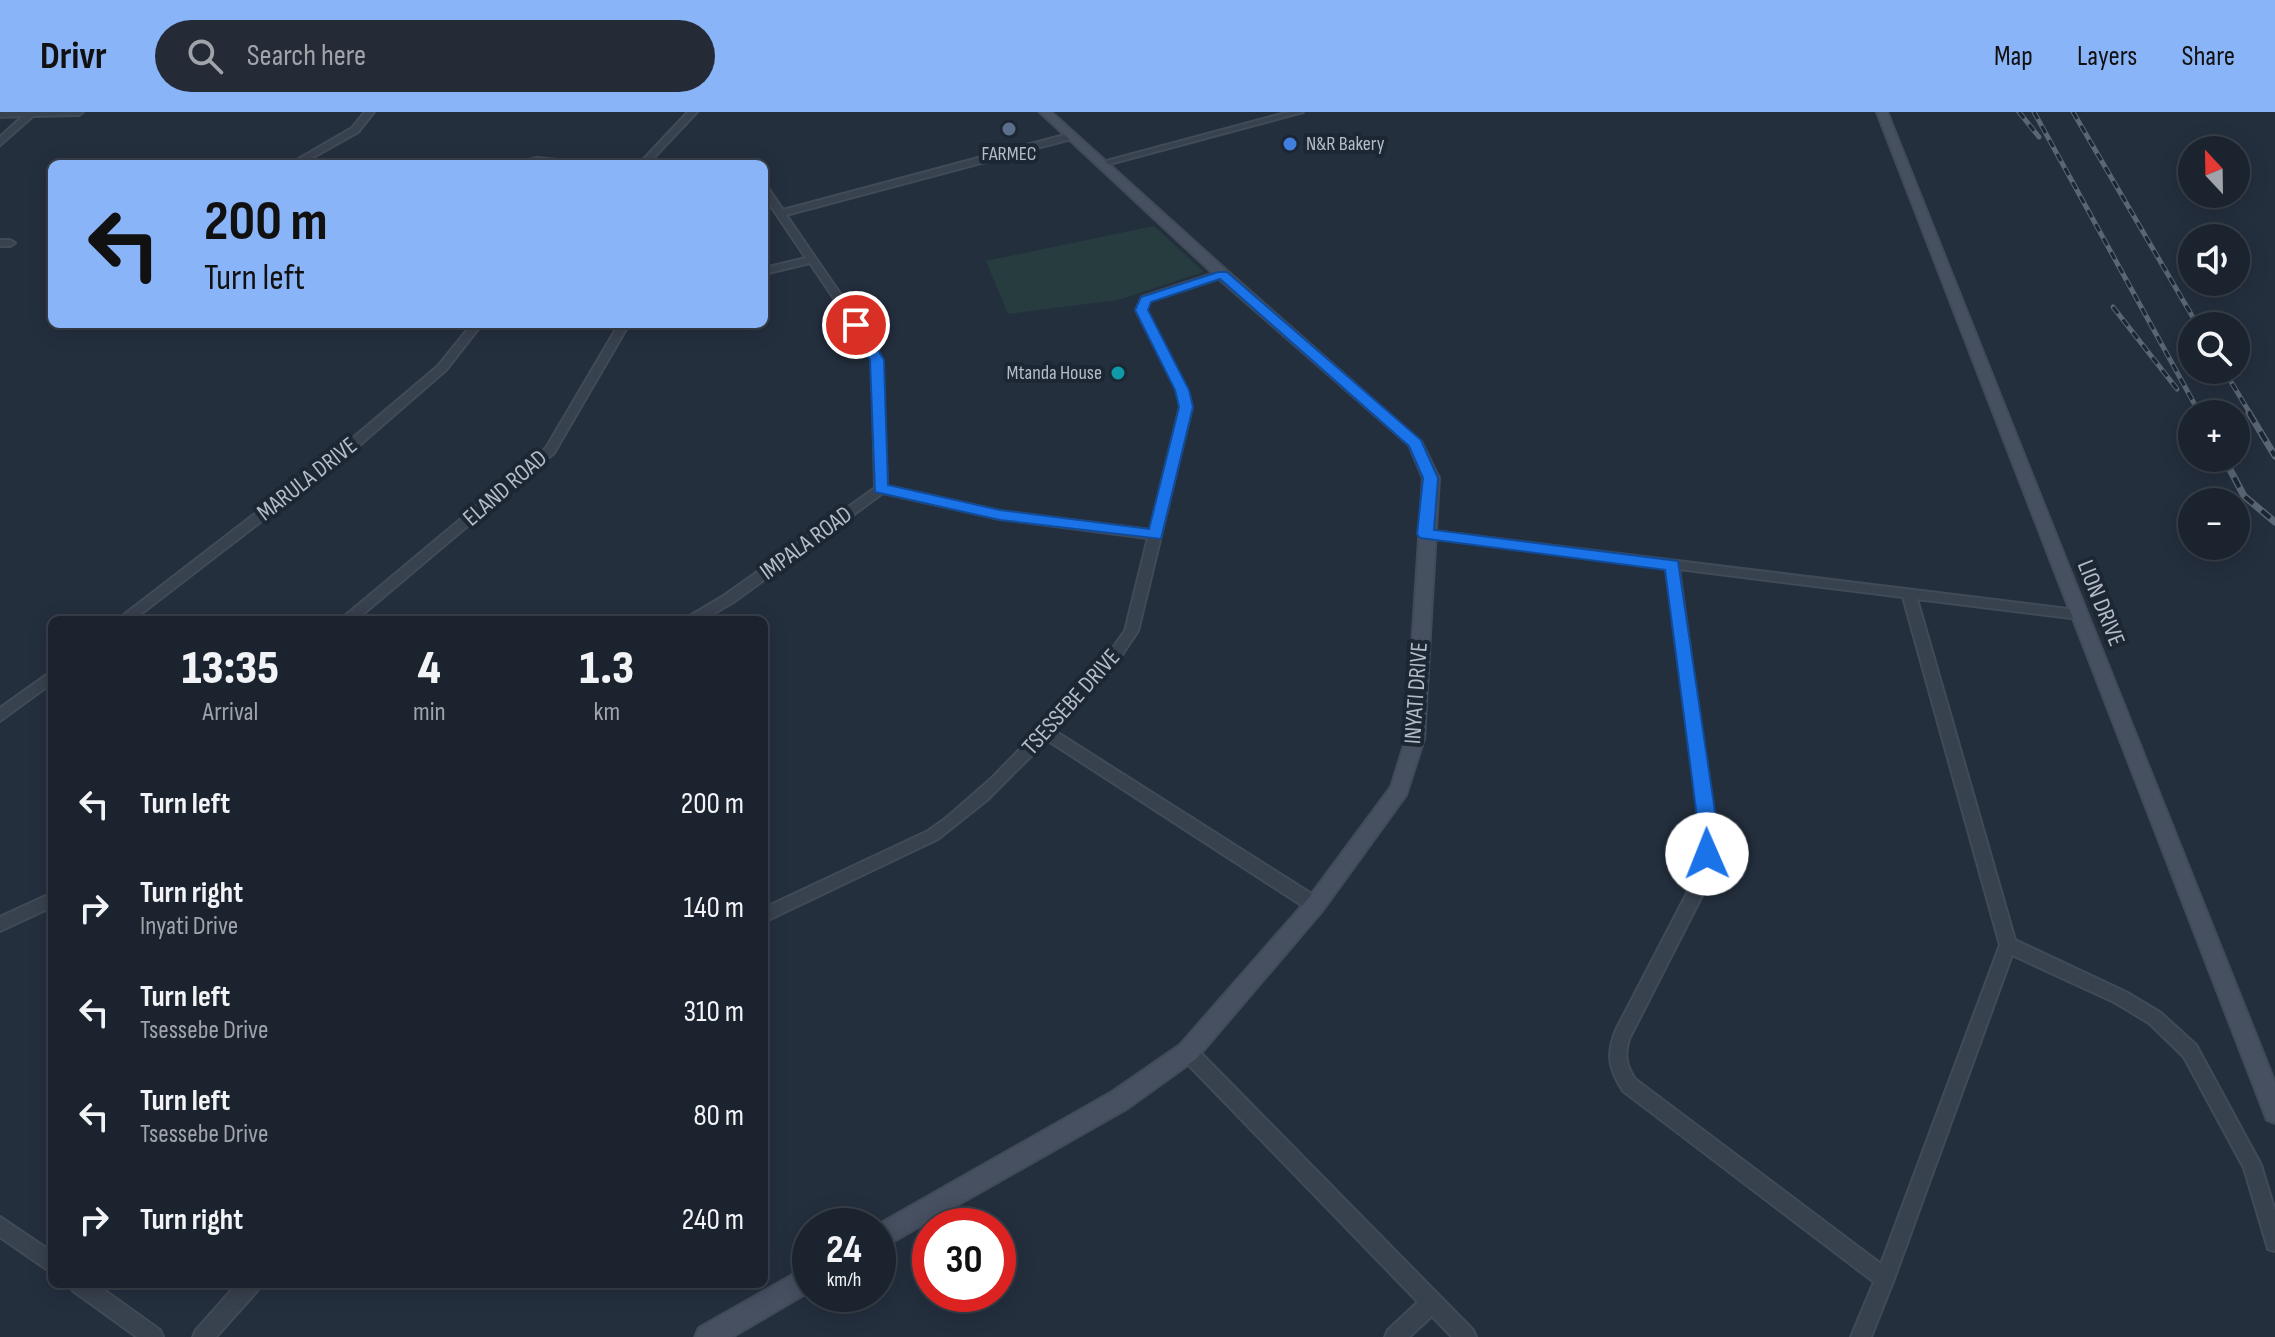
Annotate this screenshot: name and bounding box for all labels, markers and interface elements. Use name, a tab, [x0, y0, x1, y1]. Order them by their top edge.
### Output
search box	[155, 20, 715, 92]
text: Drivr	[40, 34, 107, 79]
icon: search	[183, 34, 227, 78]
text: Search here	[247, 38, 366, 74]
text: Map	[1994, 40, 2033, 73]
text: Layers	[2077, 40, 2137, 73]
text: Share	[2181, 40, 2235, 73]
marker: FARMEC	[1000, 120, 1018, 138]
place label: N&R Bakery	[1306, 132, 1385, 156]
marker: N&R Bakery	[1281, 135, 1299, 153]
north arrow	[2178, 136, 2250, 208]
map controls	[2178, 136, 2250, 560]
place label: FARMEC	[982, 142, 1036, 166]
text: 200 m	[204, 189, 328, 256]
icon: left	[72, 192, 176, 296]
button: sound	[2178, 224, 2250, 296]
text: Turn left	[204, 257, 305, 300]
pin	[822, 291, 890, 359]
icon: arrive	[834, 303, 878, 347]
button: search	[2178, 312, 2250, 384]
place label: Mtanda House	[1007, 361, 1102, 385]
marker: Mtanda House	[1109, 364, 1127, 382]
button: +	[2178, 400, 2250, 472]
street label: MARULA DRIVE	[251, 431, 363, 527]
street label: ELAND ROAD	[457, 444, 553, 532]
button: −	[2178, 488, 2250, 560]
street label: IMPALA ROAD	[754, 500, 858, 586]
street label: LION DRIVE	[2071, 556, 2131, 650]
text: 13:35	[182, 640, 279, 697]
text: 4	[418, 640, 441, 697]
text: 1.3	[579, 640, 634, 697]
street label: INYATI DRIVE	[1398, 641, 1434, 745]
street label: TSESSEBE DRIVE	[1016, 643, 1126, 761]
text: Arrival	[203, 697, 258, 728]
text: min	[413, 697, 446, 728]
text: km	[593, 697, 620, 728]
icon: left	[72, 782, 116, 826]
text: Turn left	[140, 786, 230, 822]
text: 200 m	[681, 786, 744, 822]
position arrow	[1665, 812, 1749, 896]
text: Turn right	[140, 875, 243, 911]
icon: right	[72, 886, 116, 930]
text: 140 m	[684, 890, 744, 926]
text: Inyati Drive	[140, 911, 238, 942]
text: Turn left	[140, 979, 230, 1015]
icon: left	[72, 990, 116, 1034]
text: 310 m	[684, 994, 744, 1030]
text: Tsessebe Drive	[140, 1015, 268, 1046]
text: Turn left	[140, 1083, 230, 1119]
icon: left	[72, 1094, 116, 1138]
text: 80 m	[693, 1098, 744, 1134]
text: Tsessebe Drive	[140, 1119, 268, 1150]
icon: right	[72, 1198, 116, 1242]
text: Turn right	[140, 1202, 243, 1238]
text: 240 m	[682, 1202, 744, 1238]
speed limit sign: 30	[912, 1208, 1016, 1312]
text: 24	[826, 1226, 862, 1274]
text: km/h	[827, 1268, 861, 1292]

